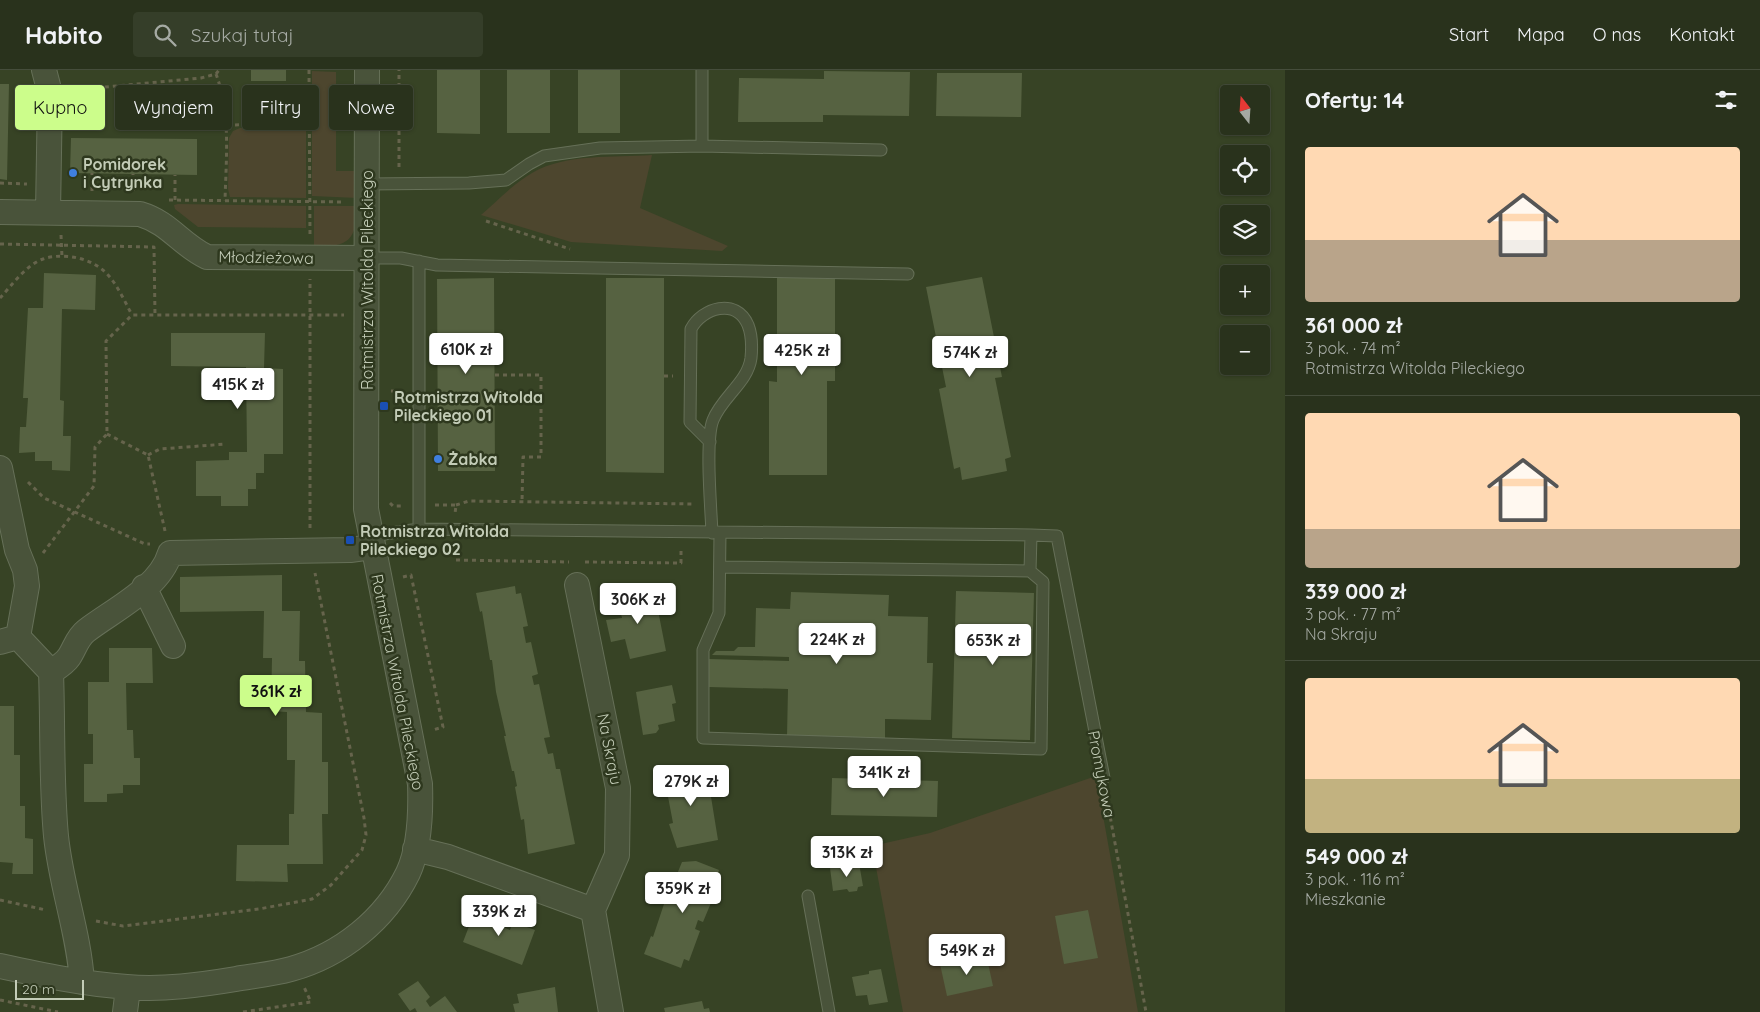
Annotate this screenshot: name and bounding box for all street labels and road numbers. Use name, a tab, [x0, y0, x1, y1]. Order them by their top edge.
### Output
street label: Rotmistrza Witolda Pileckiego	[357, 170, 377, 390]
street label: Młodzieżowa	[218, 246, 314, 268]
street label: Rotmistrza Witolda Pileckiego	[367, 572, 429, 792]
street label: Na Skraju	[593, 712, 627, 786]
street label: Promykowa	[1084, 729, 1120, 819]

